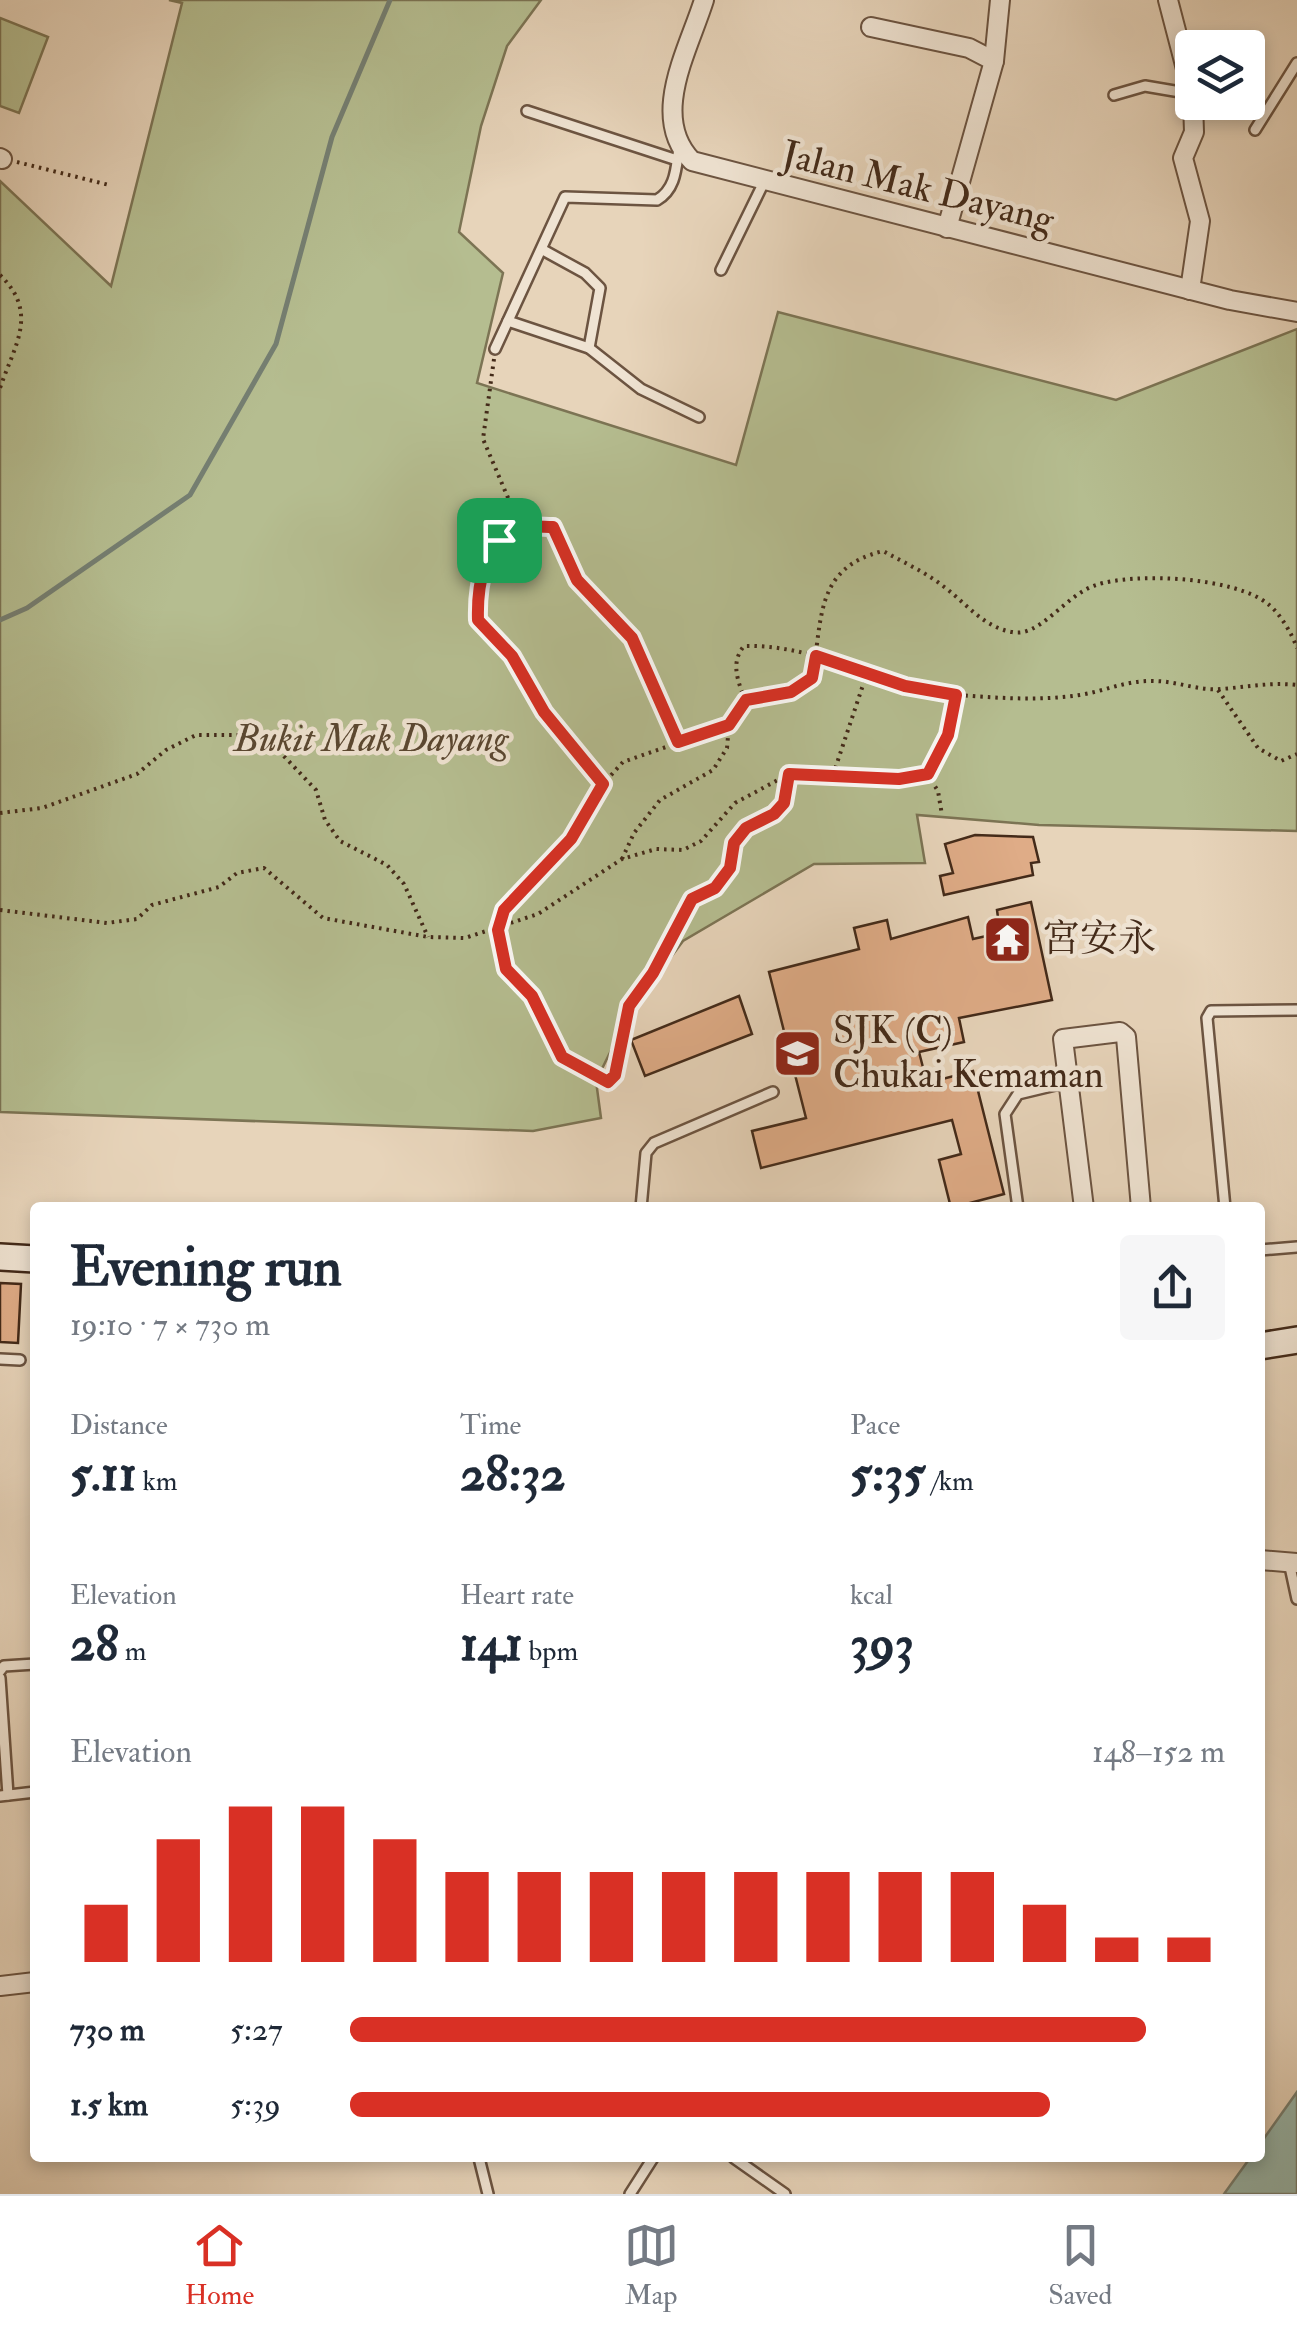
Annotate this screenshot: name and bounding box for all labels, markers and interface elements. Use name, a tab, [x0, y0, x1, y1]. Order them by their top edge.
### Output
map controls	[1175, 30, 1265, 120]
button: layers	[1175, 30, 1265, 120]
street label: Jalan Mak Dayang	[776, 130, 1060, 244]
pin	[457, 498, 542, 583]
icon: arrive	[472, 513, 527, 568]
park label: Bukit Mak Dayang	[232, 715, 510, 763]
temple icon: 宮安永	[981, 913, 1033, 965]
place label: 宮安永	[1042, 915, 1156, 963]
place label: SJK (C) Chukai Kemaman	[833, 1007, 1103, 1099]
school or university icon: SJK (C) Chukai Kemaman	[772, 1027, 824, 1079]
text: Evening run	[70, 1233, 342, 1302]
button: share	[1120, 1235, 1225, 1340]
text: 19:10 · 7 × 730 m	[70, 1305, 270, 1345]
text: Distance	[70, 1408, 168, 1443]
text: Time	[460, 1408, 521, 1443]
text: Pace	[850, 1408, 900, 1443]
text: 5.11	[70, 1443, 137, 1506]
text: 28:32	[460, 1443, 566, 1506]
text: 5:35	[850, 1443, 926, 1506]
text: km	[137, 1464, 177, 1499]
text: /km	[926, 1464, 974, 1499]
text: Elevation	[70, 1578, 177, 1613]
text: Heart rate	[460, 1578, 574, 1613]
text: kcal	[850, 1578, 893, 1613]
text: 28	[70, 1613, 119, 1676]
text: 141	[460, 1613, 523, 1676]
text: 393	[850, 1613, 914, 1676]
text: m	[119, 1634, 146, 1669]
text: bpm	[523, 1634, 578, 1669]
text: Elevation	[70, 1732, 192, 1772]
text: 148–152 m	[1092, 1732, 1225, 1772]
text: 730 m	[70, 2010, 145, 2050]
text: 5:27	[230, 2010, 283, 2050]
text: 1.5 km	[70, 2085, 148, 2125]
text: 5:39	[230, 2085, 281, 2125]
tab: Home	[185, 2218, 254, 2313]
tab: Map	[624, 2218, 679, 2313]
tab: Saved	[1048, 2218, 1112, 2313]

